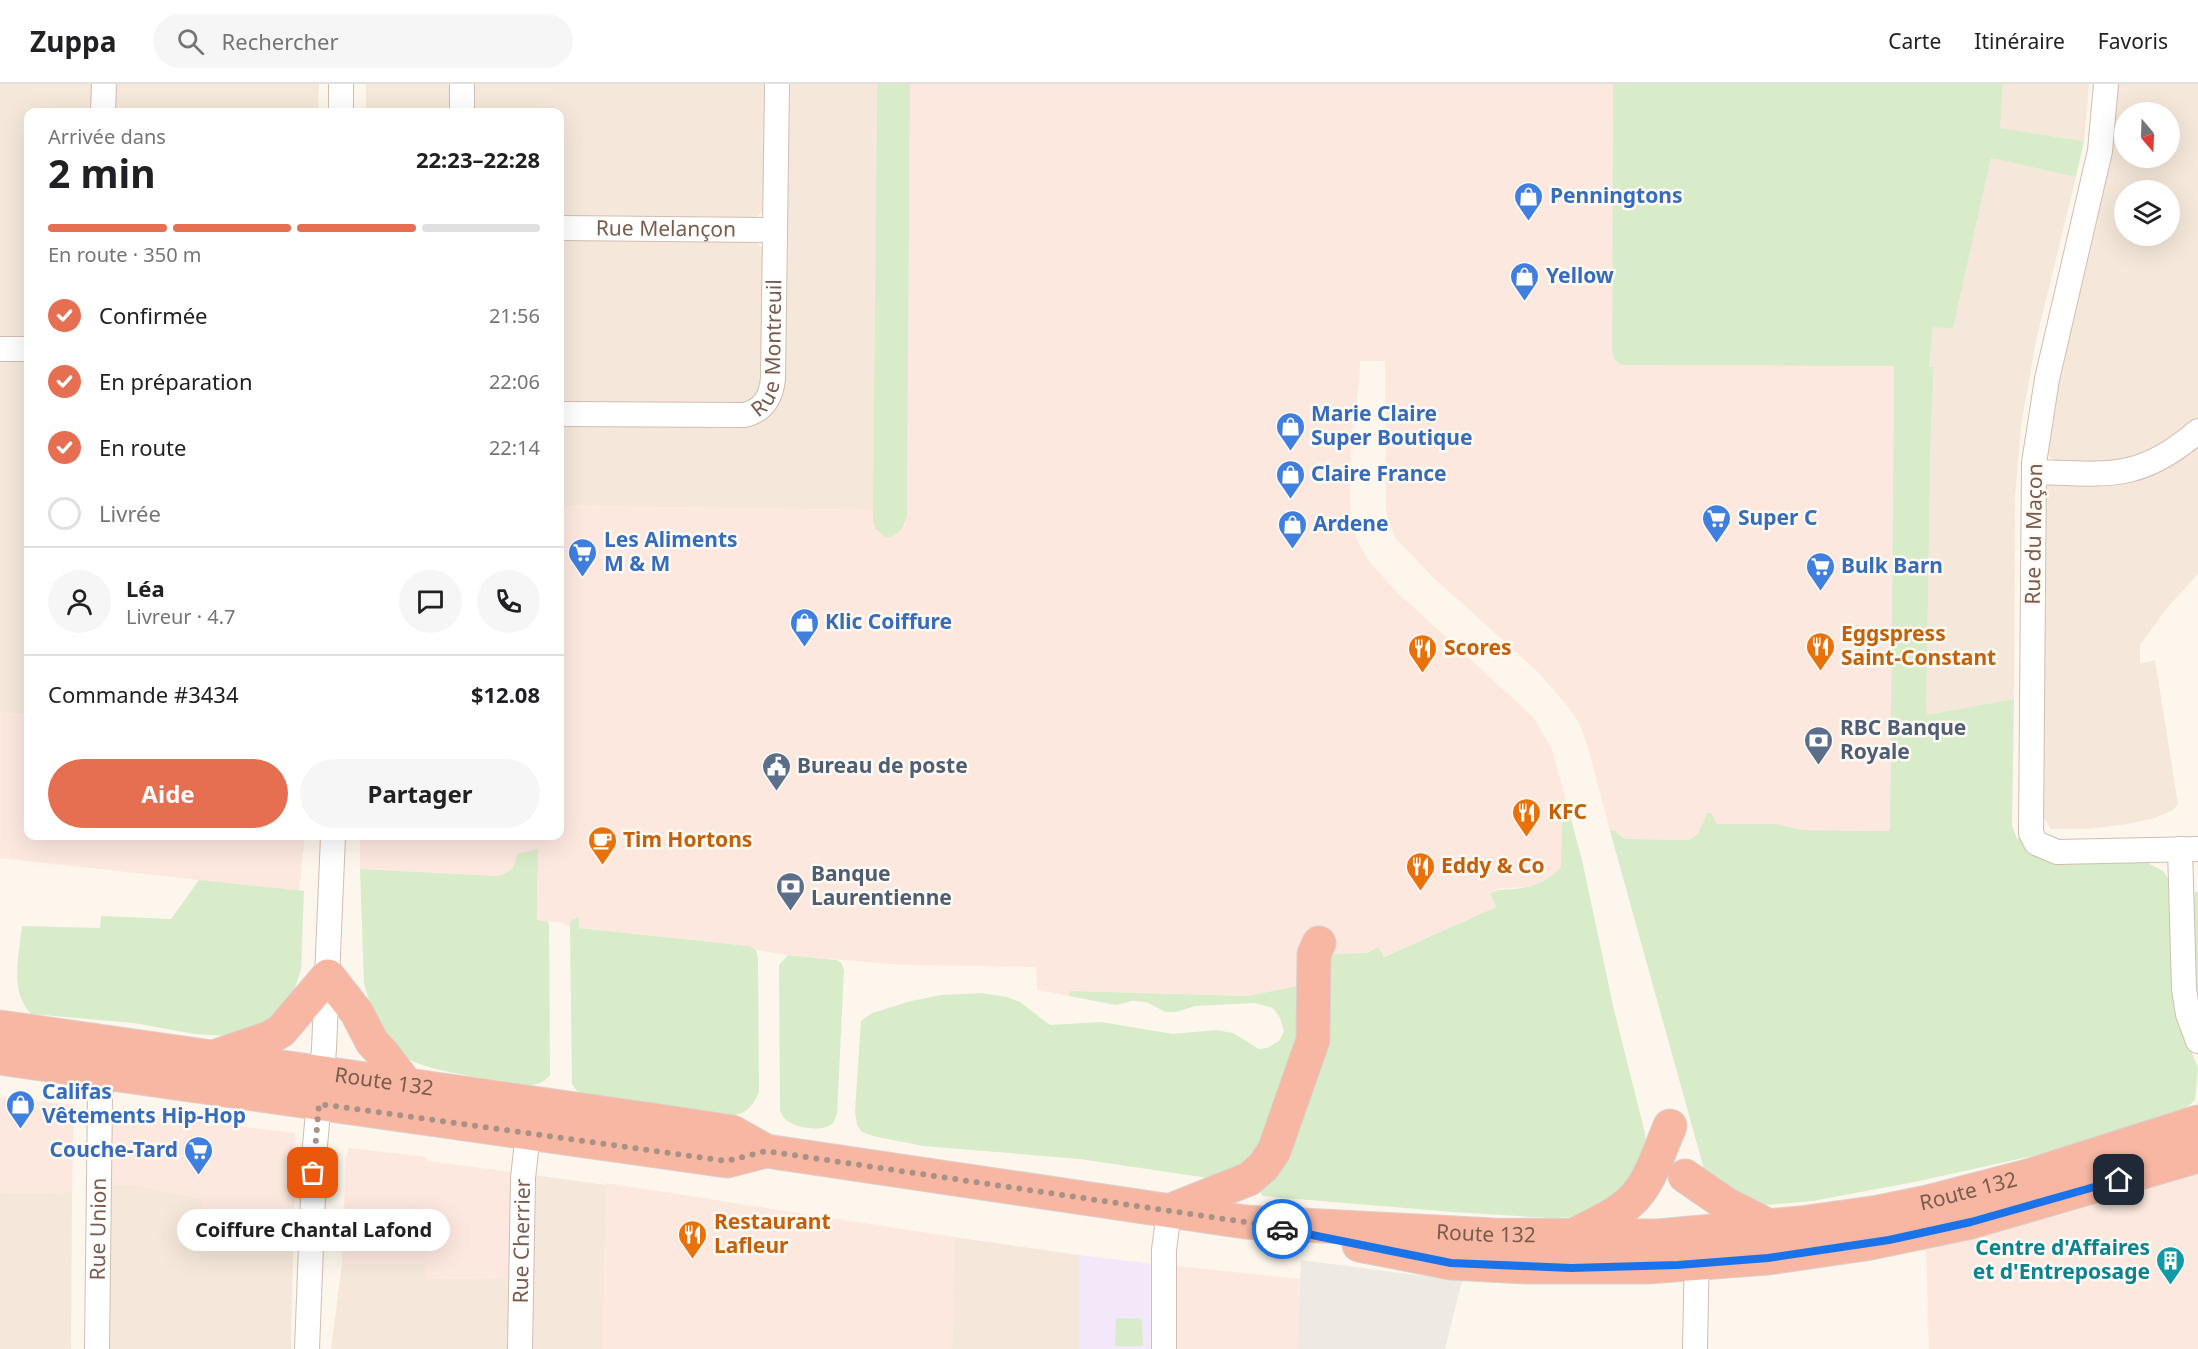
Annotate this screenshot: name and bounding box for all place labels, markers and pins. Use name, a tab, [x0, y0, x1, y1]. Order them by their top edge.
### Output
shop icon: Penningtons	[1513, 180, 1545, 222]
place label: Penningtons	[1550, 181, 1683, 209]
shop icon: Yellow	[1509, 260, 1541, 302]
place label: Yellow	[1546, 261, 1614, 289]
place label: Marie Claire Super Boutique	[1311, 399, 1472, 451]
shop icon: Marie Claire Super Boutique	[1274, 410, 1306, 452]
shop icon: Claire France	[1274, 458, 1306, 500]
place label: Claire France	[1311, 459, 1447, 487]
supermarket icon: Super C	[1701, 502, 1733, 544]
place label: Super C	[1738, 503, 1817, 531]
shop icon: Ardene	[1276, 508, 1308, 550]
place label: Ardene	[1313, 509, 1389, 537]
place label: Les Aliments M & M	[604, 525, 738, 577]
supermarket icon: Les Aliments M & M	[567, 536, 599, 578]
supermarket icon: Bulk Barn	[1804, 550, 1836, 592]
place label: Bulk Barn	[1841, 551, 1943, 579]
shop icon: Klic Coiffure	[788, 606, 820, 648]
place label: Klic Coiffure	[825, 607, 952, 635]
place label: Eggspress Saint-Constant	[1841, 619, 1996, 671]
restaurant icon: Eggspress Saint-Constant	[1804, 630, 1836, 672]
restaurant icon: Scores	[1407, 632, 1439, 674]
place label: Scores	[1444, 633, 1512, 661]
place label: RBC Banque Royale	[1840, 713, 1966, 765]
bank icon: RBC Banque Royale	[1803, 724, 1835, 766]
public building icon: Bureau de poste	[760, 750, 792, 792]
place label: Bureau de poste	[797, 751, 968, 779]
restaurant icon: KFC	[1511, 796, 1543, 838]
place label: KFC	[1548, 797, 1587, 825]
cafe icon: Tim Hortons	[586, 824, 618, 866]
place label: Tim Hortons	[623, 825, 752, 853]
restaurant icon: Eddy & Co	[1404, 850, 1436, 892]
place label: Eddy & Co	[1441, 851, 1545, 879]
place label: Banque Laurentienne	[811, 859, 952, 911]
bank icon: Banque Laurentienne	[774, 870, 806, 912]
place label: Califas Vêtements Hip-Hop	[42, 1077, 246, 1129]
shop icon: Califas Vêtements Hip-Hop	[5, 1088, 37, 1130]
supermarket icon: Couche-Tard	[183, 1134, 215, 1176]
place label: Couche-Tard	[50, 1135, 178, 1163]
pin	[287, 1147, 338, 1198]
pin	[2093, 1154, 2144, 1205]
place label: Restaurant Lafleur	[714, 1207, 831, 1259]
callout: Coiffure Chantal Lafond	[176, 1209, 449, 1251]
restaurant icon: Restaurant Lafleur	[677, 1218, 709, 1260]
place label: Centre d'Affaires et d'Entreposage	[1973, 1233, 2150, 1285]
building icon: Centre d'Affaires et d'Entreposage	[2155, 1244, 2187, 1286]

